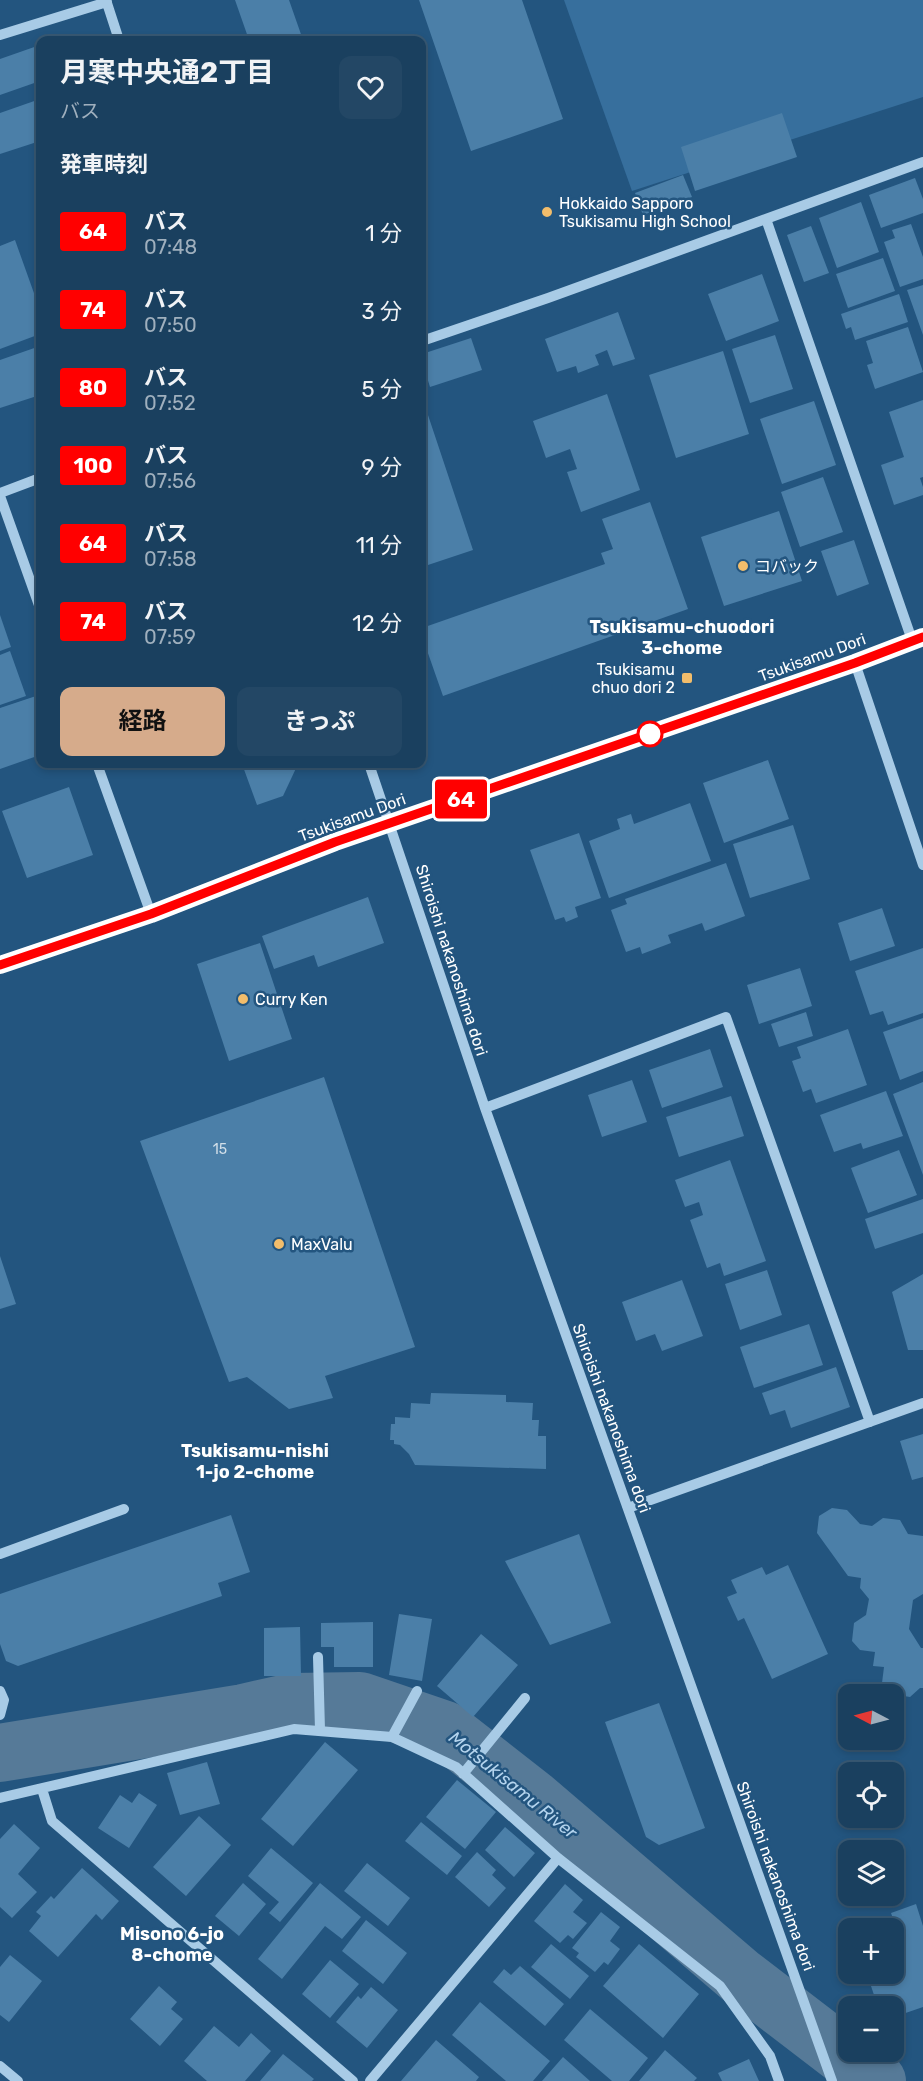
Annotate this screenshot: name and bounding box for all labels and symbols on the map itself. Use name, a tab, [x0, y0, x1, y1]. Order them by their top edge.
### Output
place label: Hokkaido Sapporo Tsukisamu High School	[559, 194, 731, 231]
marker: Hokkaido Sapporo Tsukisamu High School	[540, 205, 554, 219]
place label: コバック	[755, 557, 819, 576]
marker: コバック	[736, 559, 750, 573]
district label: Tsukisamu-chuodori 3-chome	[590, 616, 774, 659]
street label: Tsukisamu Dori	[756, 629, 868, 686]
place label: Tsukisamu chuo dori 2	[592, 660, 675, 697]
marker: Tsukisamu chuo dori 2	[680, 671, 694, 685]
unlabelled marker	[637, 721, 663, 747]
line badge: 64	[434, 780, 488, 818]
street label: Tsukisamu Dori	[296, 789, 408, 846]
street label: Shiroishi nakanoshima dori	[412, 862, 491, 1058]
place label: Curry Ken	[255, 990, 328, 1009]
marker: Curry Ken	[236, 992, 250, 1006]
house number: 15	[213, 1141, 227, 1158]
place label: MaxValu	[291, 1235, 353, 1254]
marker: MaxValu	[272, 1237, 286, 1251]
street label: Shiroishi nakanoshima dori	[568, 1321, 655, 1515]
district label: Tsukisamu-nishi 1-jo 2-chome	[181, 1440, 329, 1483]
north arrow	[838, 1684, 904, 1750]
water label: Motsukisamu River	[444, 1726, 583, 1844]
street label: Shiroishi nakanoshima dori	[732, 1779, 819, 1973]
district label: Misono 6-jo 8-chome	[120, 1923, 224, 1966]

